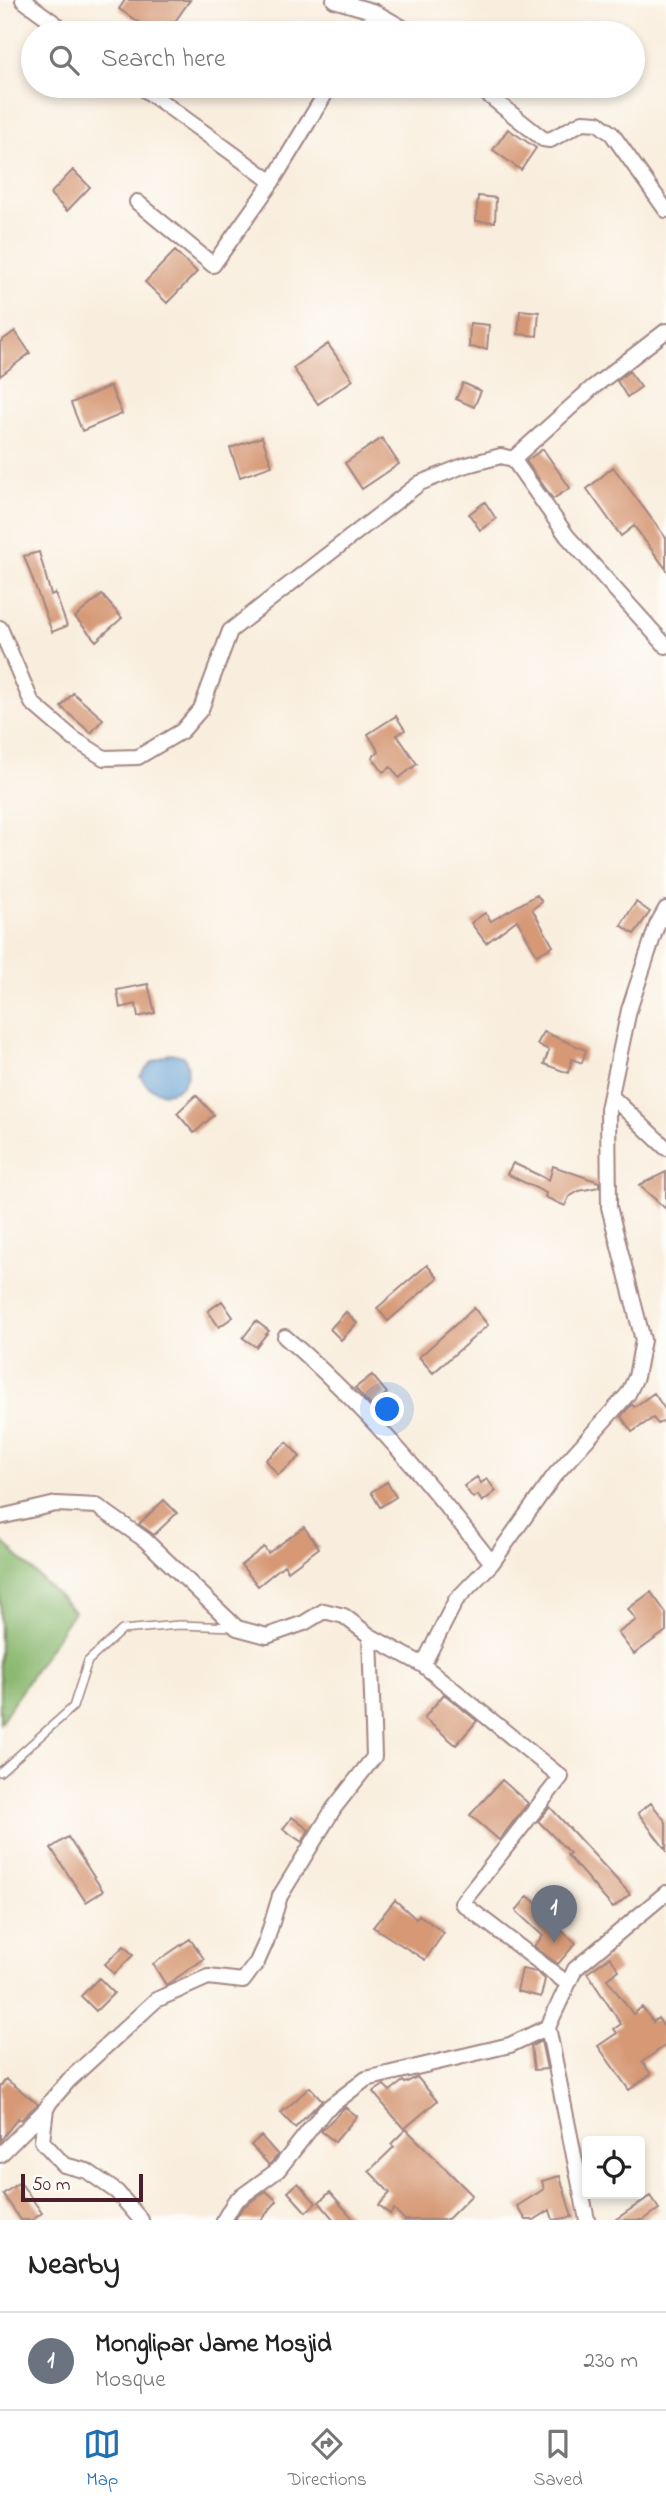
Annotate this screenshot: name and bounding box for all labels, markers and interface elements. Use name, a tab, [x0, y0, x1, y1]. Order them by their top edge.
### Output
search box	[21, 21, 645, 98]
icon: search	[45, 41, 83, 79]
text: Search here	[101, 41, 226, 79]
your location	[370, 1392, 404, 1426]
pin: 1	[531, 1885, 577, 1943]
map controls	[582, 2136, 645, 2199]
button: locate	[582, 2136, 645, 2199]
scale bar	[21, 2171, 144, 2203]
text: 50 m	[32, 2172, 71, 2199]
text: Nearby	[28, 2244, 120, 2288]
text: Monglipar Jame Mosjid	[95, 2326, 332, 2364]
text: 1	[47, 2345, 55, 2378]
text: 230 m	[584, 2345, 638, 2378]
text: Mosque	[95, 2364, 166, 2397]
tab: Map	[83, 2425, 121, 2494]
tab: Directions	[288, 2425, 367, 2494]
tab: Saved	[533, 2425, 583, 2494]

